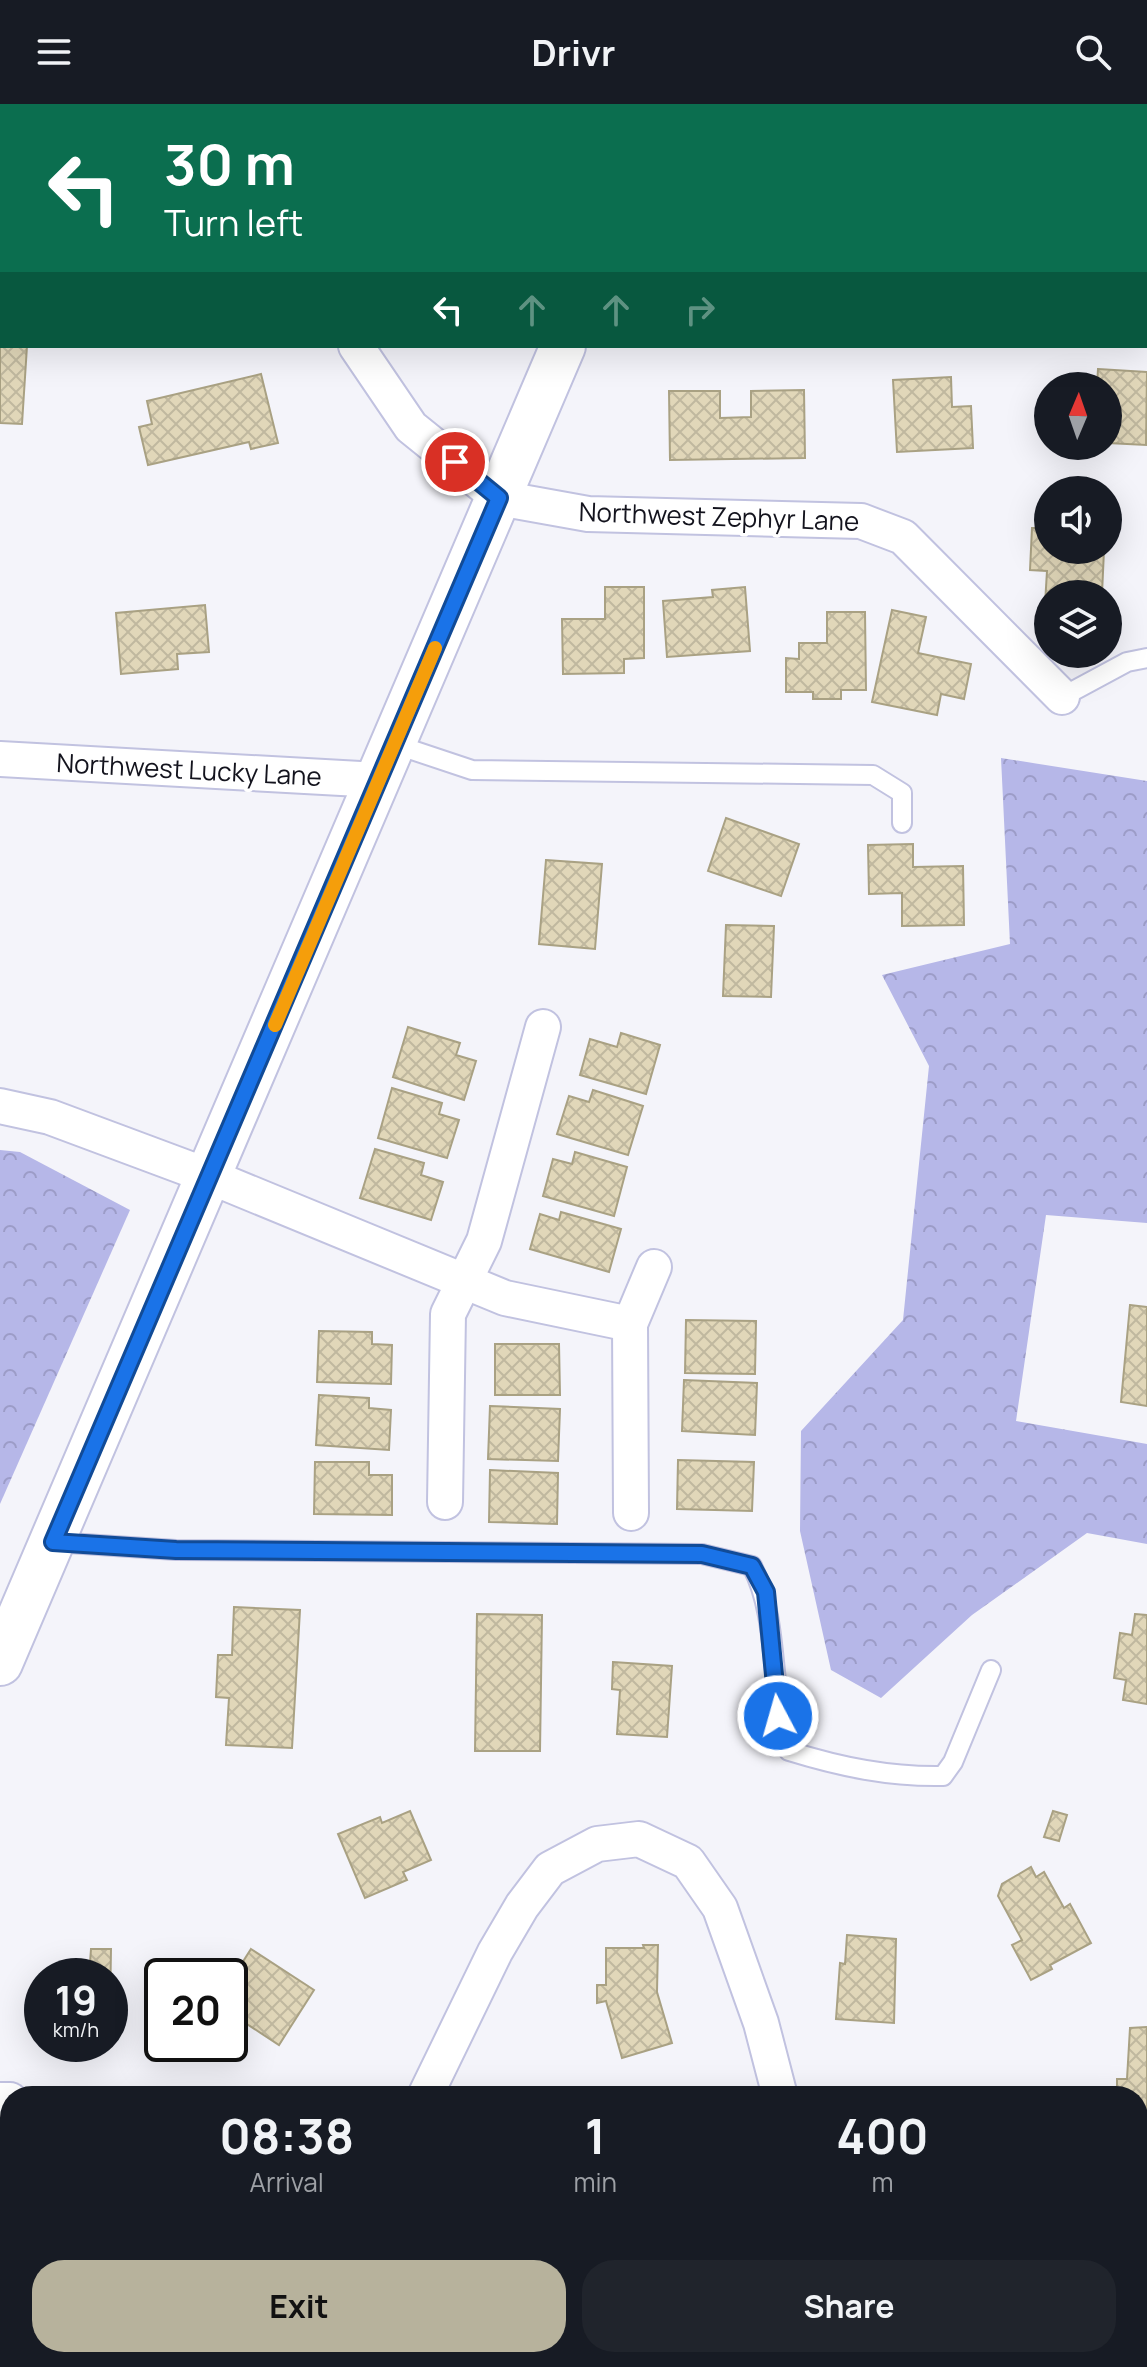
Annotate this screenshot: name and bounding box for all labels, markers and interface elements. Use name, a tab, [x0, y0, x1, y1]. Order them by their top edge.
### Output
text: Drivr	[532, 28, 615, 77]
icon: menu	[32, 30, 76, 74]
icon: search	[1071, 30, 1115, 74]
text: 30 m	[164, 125, 295, 202]
icon: left	[32, 136, 136, 240]
text: Turn left	[164, 198, 303, 247]
icon: left	[426, 288, 470, 332]
icon: ahead	[510, 288, 554, 332]
icon: ahead	[594, 288, 638, 332]
icon: right	[678, 288, 722, 332]
north arrow	[1034, 372, 1122, 460]
map controls	[1034, 372, 1122, 668]
pin	[421, 428, 489, 496]
icon: arrive	[433, 440, 477, 484]
button: sound	[1034, 476, 1122, 564]
street label: Northwest Zephyr Lane	[578, 493, 860, 539]
button: layers	[1034, 580, 1122, 668]
street label: Northwest Lucky Lane	[56, 744, 323, 794]
position arrow	[736, 1674, 820, 1758]
speed limit sign: 20	[144, 1958, 248, 2062]
text: 19	[55, 1972, 97, 2027]
text: km/h	[53, 2016, 99, 2043]
text: 08:38	[219, 2103, 354, 2168]
text: 1	[585, 2103, 606, 2168]
text: 400	[836, 2103, 929, 2168]
text: Arrival	[250, 2164, 324, 2200]
text: min	[573, 2164, 617, 2200]
text: m	[871, 2164, 893, 2200]
button: Exit	[32, 2260, 566, 2352]
button: Share	[582, 2260, 1116, 2352]

